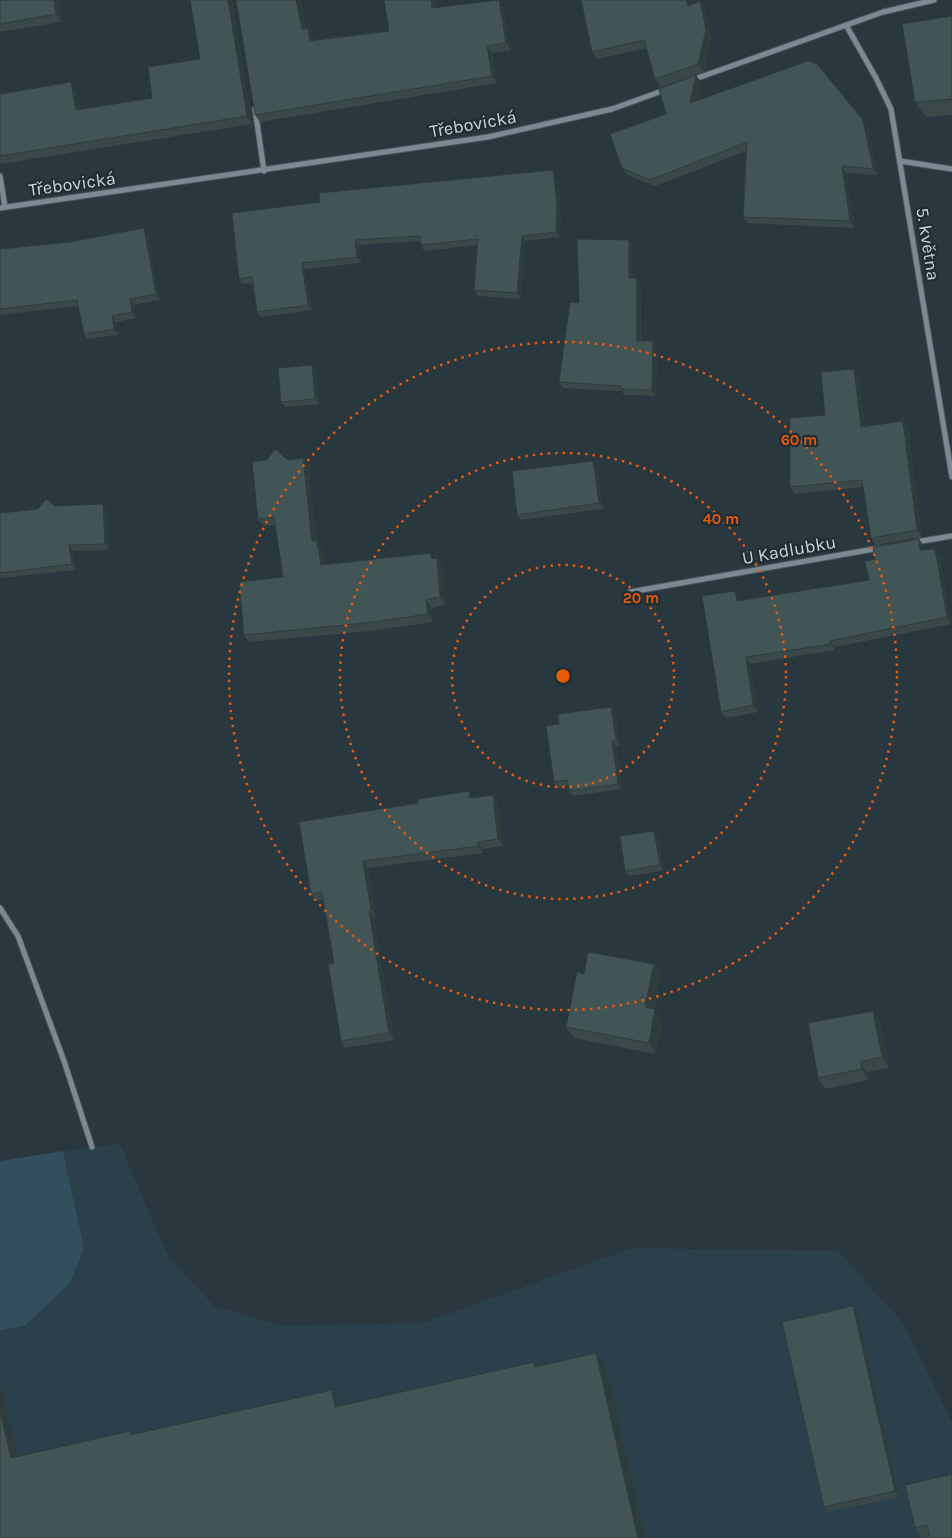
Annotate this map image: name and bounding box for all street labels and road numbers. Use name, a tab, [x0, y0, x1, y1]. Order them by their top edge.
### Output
street label: Třebovická	[428, 106, 518, 142]
street label: Třebovická	[27, 167, 117, 201]
street label: 5. května	[911, 206, 945, 282]
street label: U Kadlubku	[740, 531, 838, 569]

